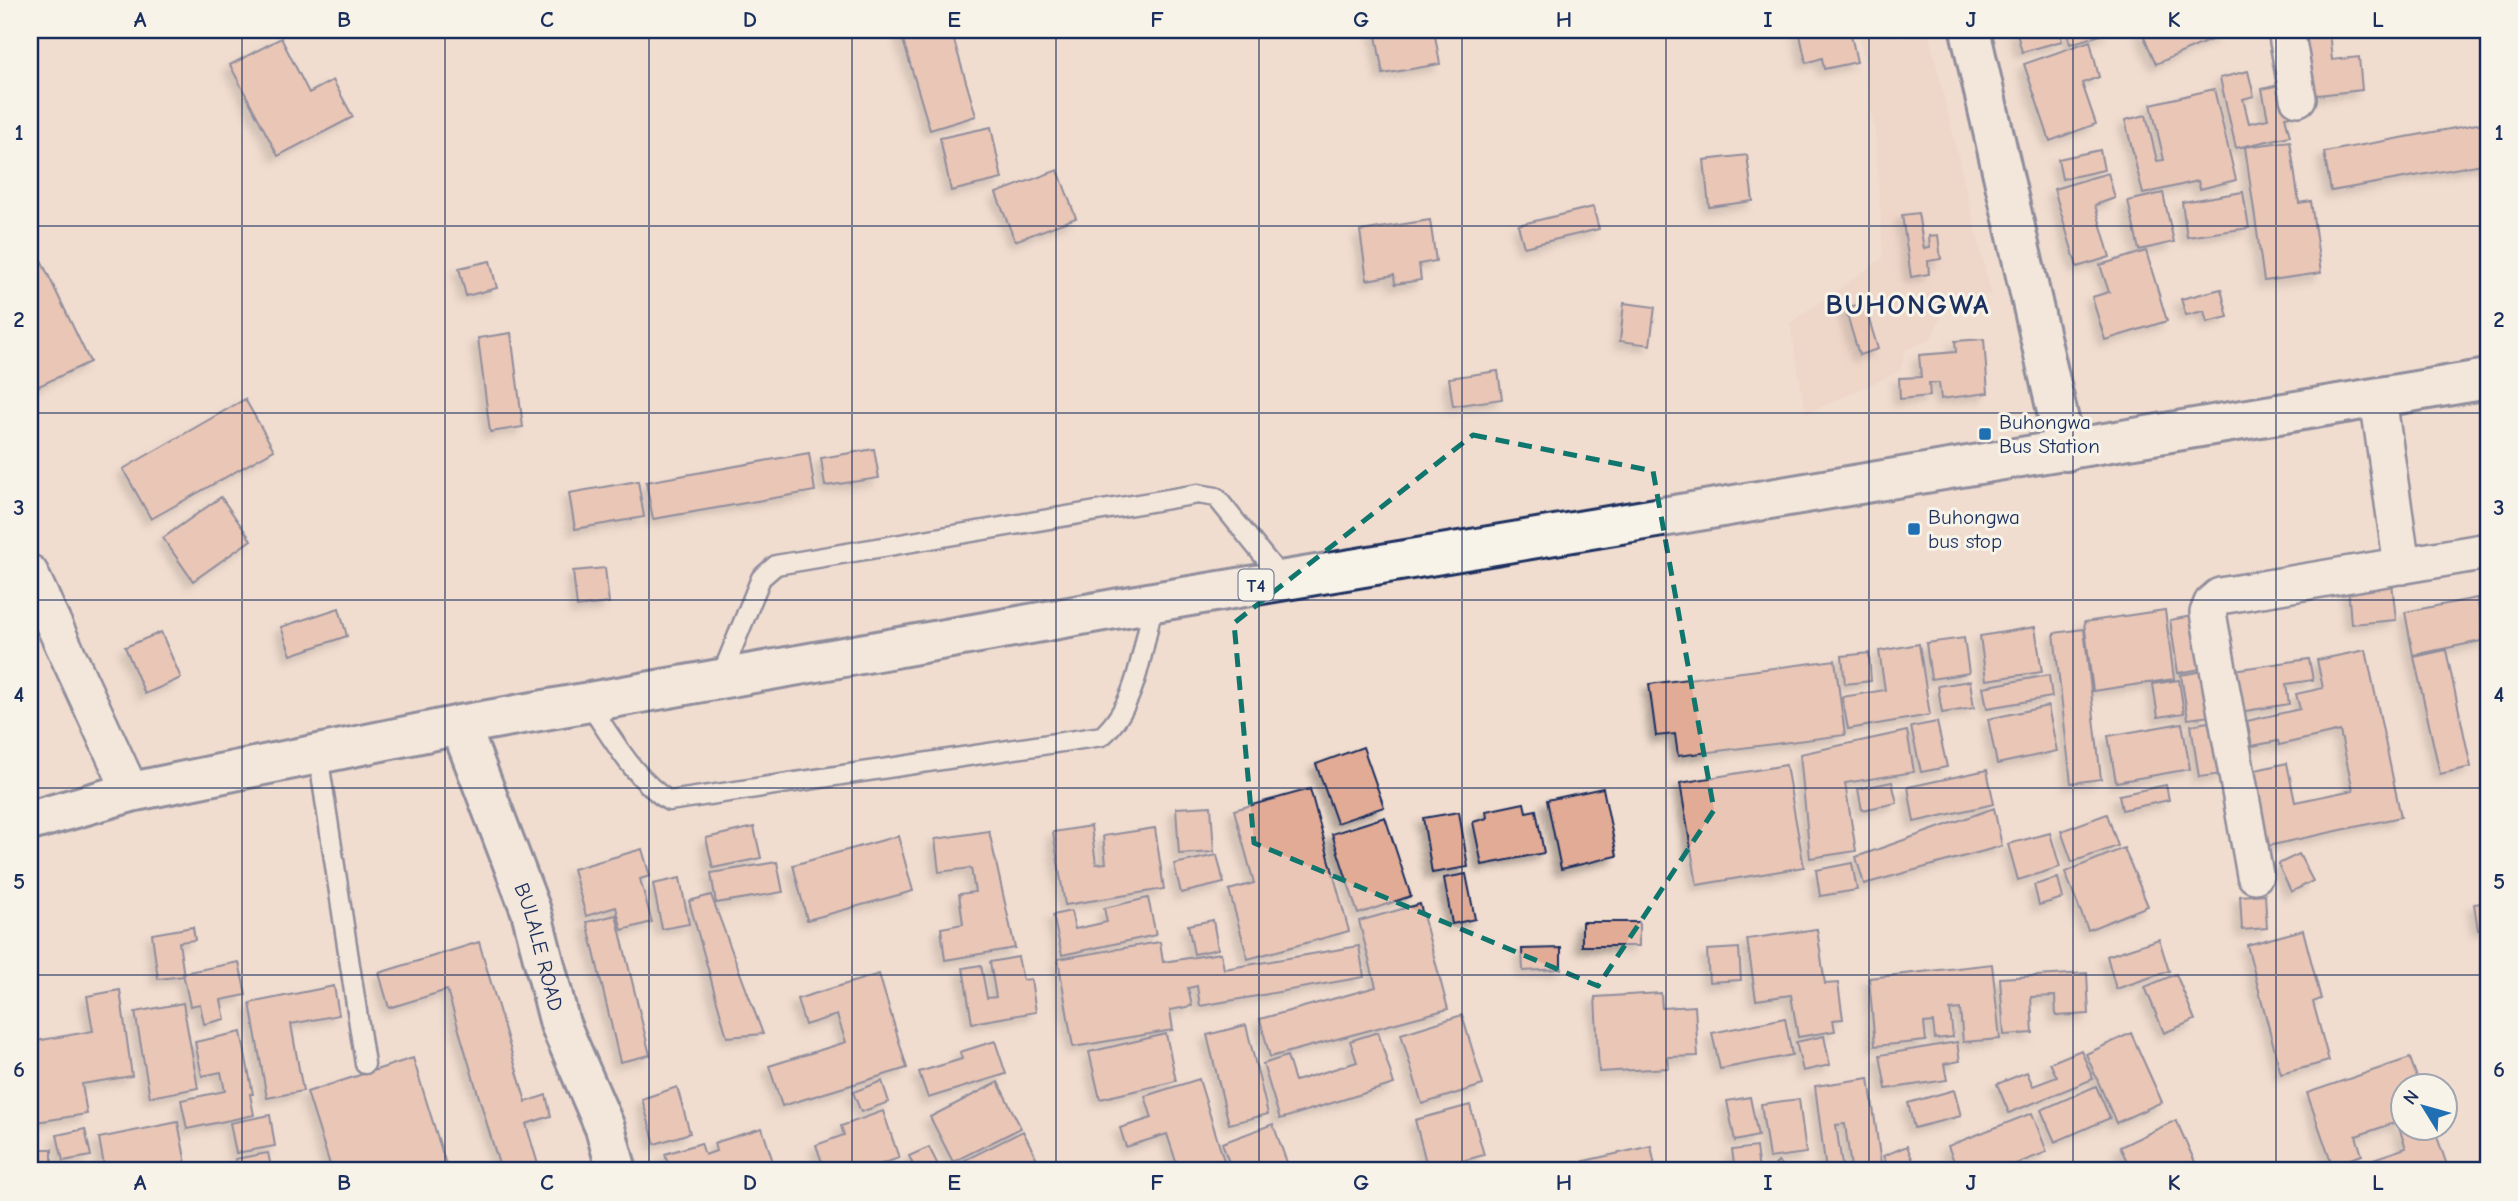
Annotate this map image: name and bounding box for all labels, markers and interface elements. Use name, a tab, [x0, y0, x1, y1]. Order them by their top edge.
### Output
text: A	[134, 6, 147, 33]
text: B	[337, 6, 351, 33]
text: C	[540, 6, 554, 33]
text: D	[743, 6, 757, 33]
text: E	[947, 6, 961, 33]
text: F	[1150, 6, 1164, 33]
text: G	[1353, 6, 1369, 33]
text: H	[1556, 6, 1572, 33]
text: I	[1763, 6, 1773, 33]
text: J	[1966, 6, 1977, 33]
text: K	[2168, 6, 2181, 33]
text: L	[2372, 6, 2384, 33]
text: 1	[14, 119, 24, 146]
text: 1	[2494, 119, 2504, 146]
district label: BUHONGWA	[1825, 289, 1991, 321]
text: 2	[13, 306, 25, 333]
text: 2	[2493, 306, 2505, 333]
place label: Buhongwa Bus Station	[1999, 410, 2100, 458]
marker: Buhongwa Bus Station	[1977, 426, 1993, 442]
text: 3	[13, 494, 25, 521]
text: 3	[2493, 494, 2505, 521]
place label: Buhongwa bus stop	[1928, 505, 2020, 553]
marker: Buhongwa bus stop	[1906, 521, 1922, 537]
road number: T4	[1238, 570, 1274, 600]
text: 4	[14, 681, 25, 708]
text: 4	[2494, 681, 2505, 708]
text: 5	[13, 868, 25, 895]
text: 5	[2493, 868, 2505, 895]
street label: BULALE ROAD	[509, 880, 568, 1014]
text: 6	[13, 1056, 25, 1083]
text: 6	[2493, 1056, 2505, 1083]
north arrow	[2388, 1072, 2458, 1142]
text: N	[2399, 1086, 2424, 1109]
text: A	[134, 1169, 147, 1196]
text: B	[337, 1169, 351, 1196]
text: C	[540, 1169, 554, 1196]
text: D	[743, 1169, 757, 1196]
text: E	[947, 1169, 961, 1196]
text: F	[1150, 1169, 1164, 1196]
text: G	[1353, 1169, 1369, 1196]
text: H	[1556, 1169, 1572, 1196]
text: I	[1763, 1169, 1773, 1196]
text: J	[1966, 1169, 1977, 1196]
text: K	[2168, 1169, 2181, 1196]
text: L	[2372, 1169, 2384, 1196]

